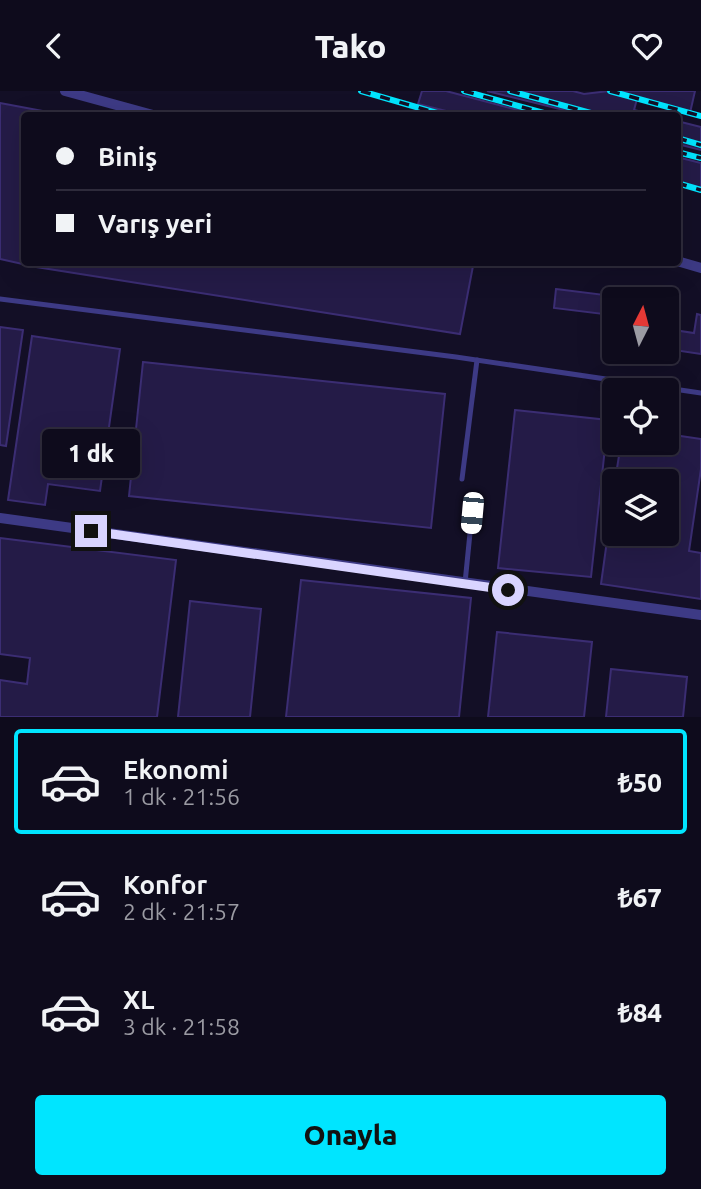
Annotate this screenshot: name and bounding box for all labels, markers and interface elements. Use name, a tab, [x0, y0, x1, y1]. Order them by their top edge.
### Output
icon: back	[35, 27, 73, 65]
icon: heart	[628, 27, 666, 65]
text: Tako	[315, 28, 386, 64]
text: Biniş	[98, 142, 157, 171]
text: Varış yeri	[98, 209, 212, 238]
north arrow	[602, 287, 679, 364]
map controls	[602, 287, 679, 546]
button: locate	[602, 378, 679, 455]
callout: 1 dk	[42, 429, 140, 479]
text: 1 dk	[68, 441, 114, 466]
button: layers	[602, 469, 679, 546]
car	[460, 491, 485, 535]
route end	[75, 515, 107, 547]
route start	[492, 574, 524, 606]
icon: car	[39, 750, 102, 813]
text: Ekonomi	[123, 755, 228, 784]
text: ₺50	[618, 768, 662, 797]
text: 1 dk · 21:56	[123, 784, 240, 809]
icon: car	[39, 865, 102, 928]
text: Konfor	[123, 870, 207, 899]
text: ₺67	[618, 883, 662, 912]
text: 2 dk · 21:57	[123, 899, 240, 924]
icon: car	[39, 980, 102, 1043]
text: XL	[123, 985, 154, 1014]
text: ₺84	[618, 998, 662, 1027]
text: 3 dk · 21:58	[123, 1014, 240, 1039]
button: Onayla	[35, 1095, 666, 1175]

